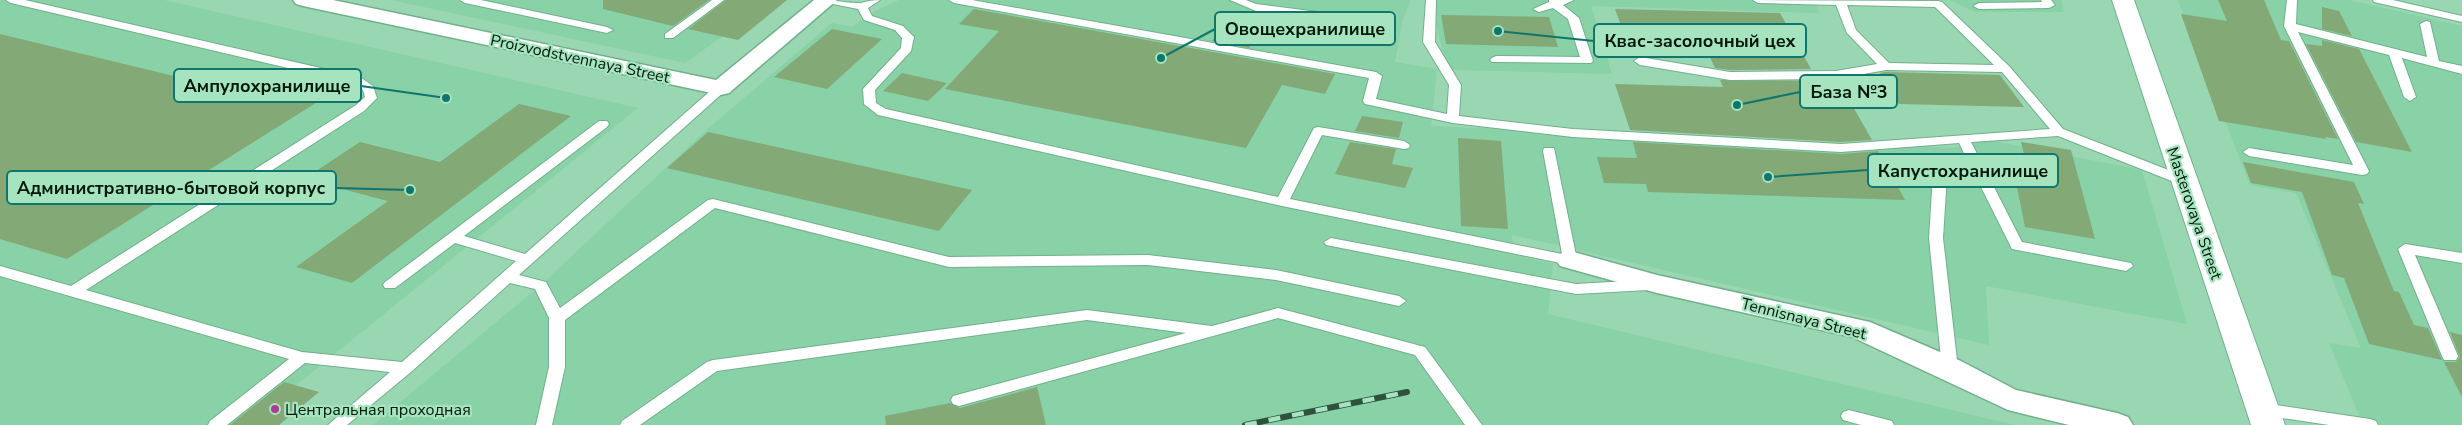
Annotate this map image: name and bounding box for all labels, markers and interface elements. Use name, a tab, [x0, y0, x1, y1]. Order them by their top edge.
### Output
callout: Овощехранилище	[1215, 12, 1395, 45]
text: Овощехранилище	[1225, 17, 1385, 41]
callout: Квас-засолочный цех	[1594, 24, 1806, 57]
street label: Proizvodstvennaya Street	[488, 29, 672, 89]
text: Квас-засолочный цех	[1604, 29, 1796, 53]
callout: Ампулохранилище	[174, 69, 361, 102]
text: Ампулохранилище	[183, 74, 351, 98]
callout: База №3	[1800, 75, 1897, 108]
text: База №3	[1810, 80, 1888, 104]
street label: Masterovaya Street	[2161, 144, 2227, 283]
callout: Капустохранилище	[1868, 154, 2058, 187]
text: Капустохранилище	[1878, 159, 2048, 183]
callout: Административно-бытовой корпус	[7, 171, 336, 204]
text: Административно-бытовой корпус	[17, 176, 325, 200]
street label: Tennisnaya Street	[1739, 293, 1869, 345]
place label: Центральная проходная	[285, 399, 471, 421]
marker: Центральная проходная	[269, 403, 281, 415]

